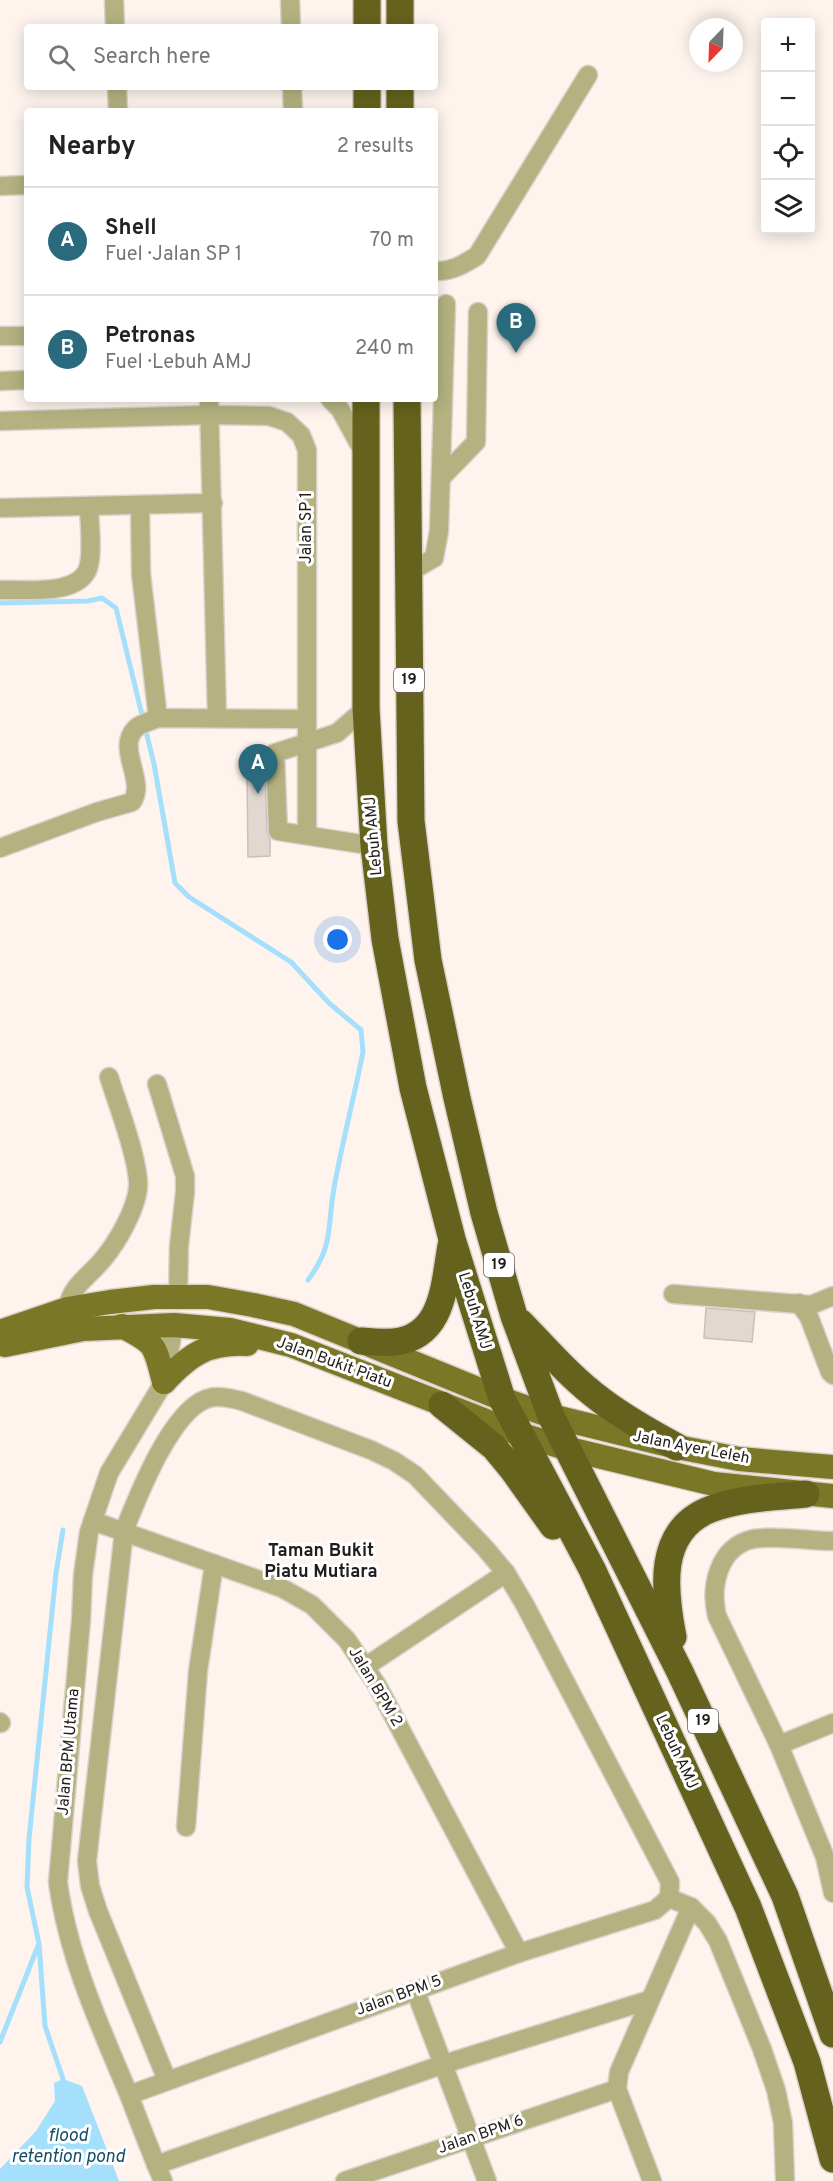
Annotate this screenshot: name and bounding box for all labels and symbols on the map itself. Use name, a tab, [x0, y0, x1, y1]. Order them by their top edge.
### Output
north arrow	[689, 18, 743, 72]
pin: B	[496, 304, 536, 353]
street label: Jalan SP 1	[297, 492, 317, 564]
road number: 19	[394, 668, 424, 692]
pin: A	[238, 744, 278, 794]
street label: Lebuh AMJ	[361, 795, 387, 877]
your location	[323, 925, 352, 954]
road number: 19	[484, 1253, 514, 1277]
street label: Lebuh AMJ	[453, 1270, 495, 1352]
street label: Jalan Bukit Piatu	[273, 1333, 395, 1393]
street label: Jalan Ayer Leleh	[631, 1427, 751, 1469]
district label: Taman Bukit Piatu Mutiara	[264, 1540, 378, 1584]
street label: Jalan BPM 2	[343, 1643, 407, 1731]
street label: Jalan BPM Utama	[53, 1688, 85, 1816]
road number: 19	[688, 1709, 718, 1733]
street label: Lebuh AMJ	[650, 1712, 702, 1792]
street label: Jalan BPM 5	[353, 1971, 445, 2021]
street label: Jalan BPM 6	[435, 2111, 527, 2159]
water label: flood retention pond	[11, 2125, 126, 2169]

